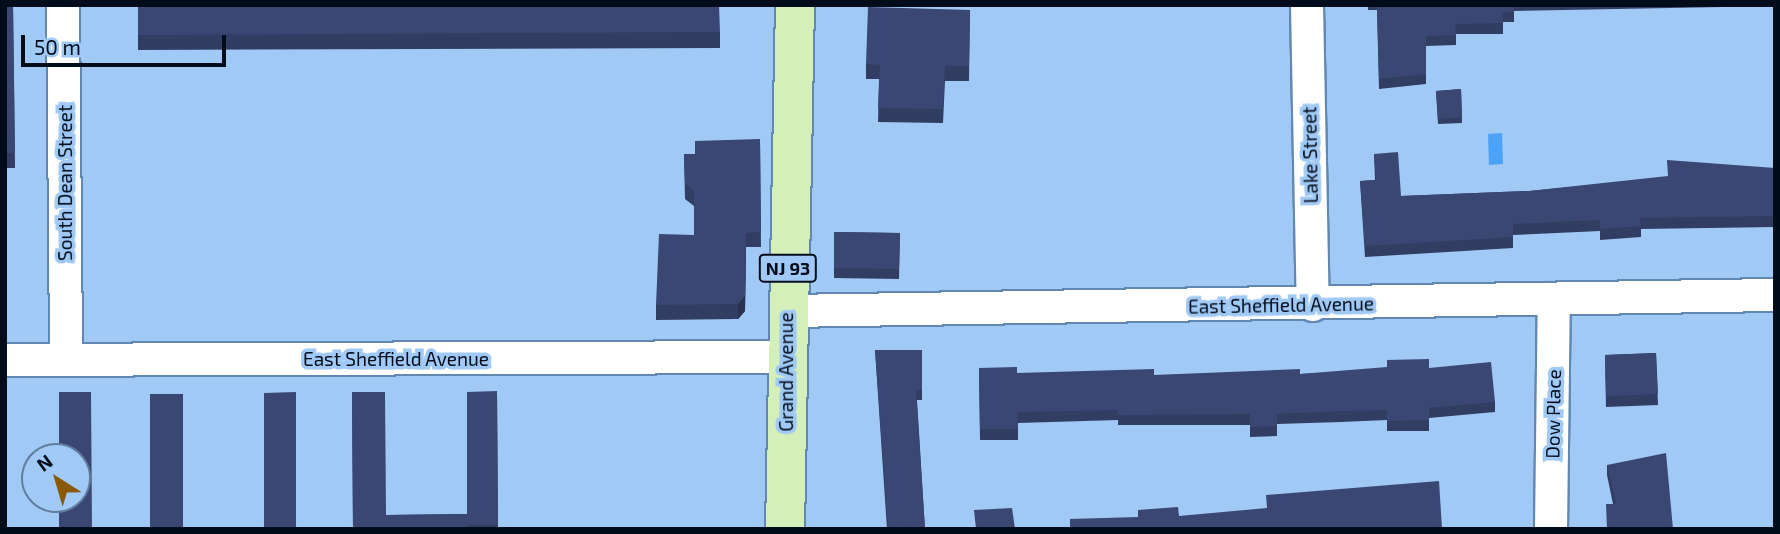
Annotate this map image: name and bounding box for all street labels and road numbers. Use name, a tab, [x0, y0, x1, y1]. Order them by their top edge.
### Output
street label: South Dean Street	[54, 105, 76, 261]
street label: Lake Street	[1298, 106, 1322, 204]
road number: NJ 93	[758, 254, 818, 282]
street label: East Sheffield Avenue	[1188, 292, 1374, 318]
street label: Grand Avenue	[775, 312, 797, 432]
street label: East Sheffield Avenue	[303, 348, 489, 370]
street label: Dow Place	[1541, 369, 1565, 459]

